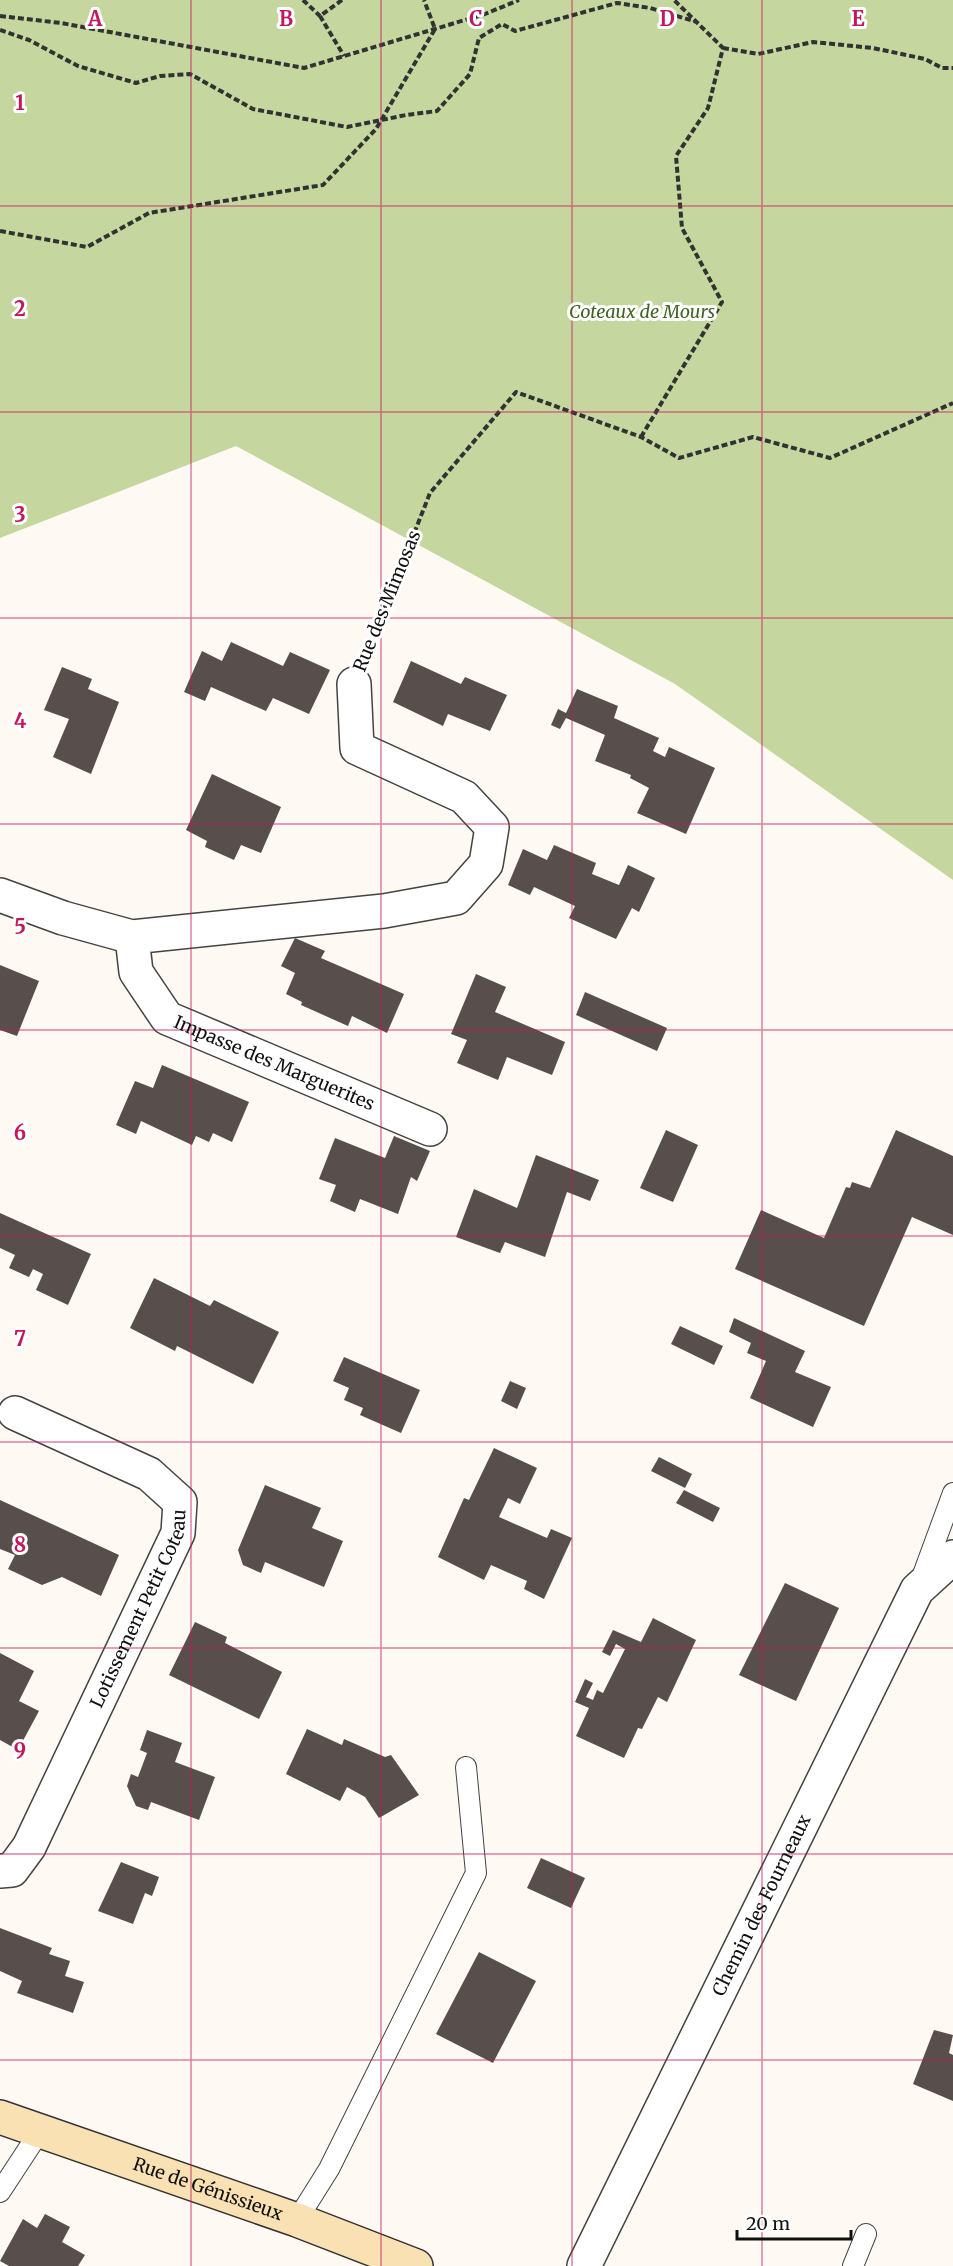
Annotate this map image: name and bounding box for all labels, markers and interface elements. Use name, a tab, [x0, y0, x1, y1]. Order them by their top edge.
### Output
text: A	[87, 6, 103, 31]
text: B	[279, 6, 293, 31]
text: C	[469, 6, 483, 31]
text: D	[659, 6, 675, 31]
text: E	[851, 6, 865, 31]
text: 1	[15, 90, 25, 115]
text: 2	[14, 296, 26, 321]
park label: Coteaux de Mours	[569, 300, 715, 323]
text: 3	[14, 502, 26, 527]
street label: Rue des Mimosas	[348, 527, 425, 675]
text: 4	[14, 708, 27, 733]
text: 5	[14, 914, 26, 939]
street label: Impasse des Marguerites	[171, 1010, 378, 1115]
text: 6	[14, 1120, 26, 1145]
text: 7	[14, 1326, 26, 1351]
street label: Lotissement Petit Coteau	[85, 1509, 191, 1711]
text: 8	[14, 1532, 26, 1557]
text: 9	[14, 1738, 26, 1763]
street label: Chemin des Fourneaux	[707, 1810, 816, 2000]
street label: Rue de Génissieux	[130, 2152, 286, 2225]
scale bar	[737, 2203, 851, 2241]
text: 20 m	[746, 2212, 790, 2235]

